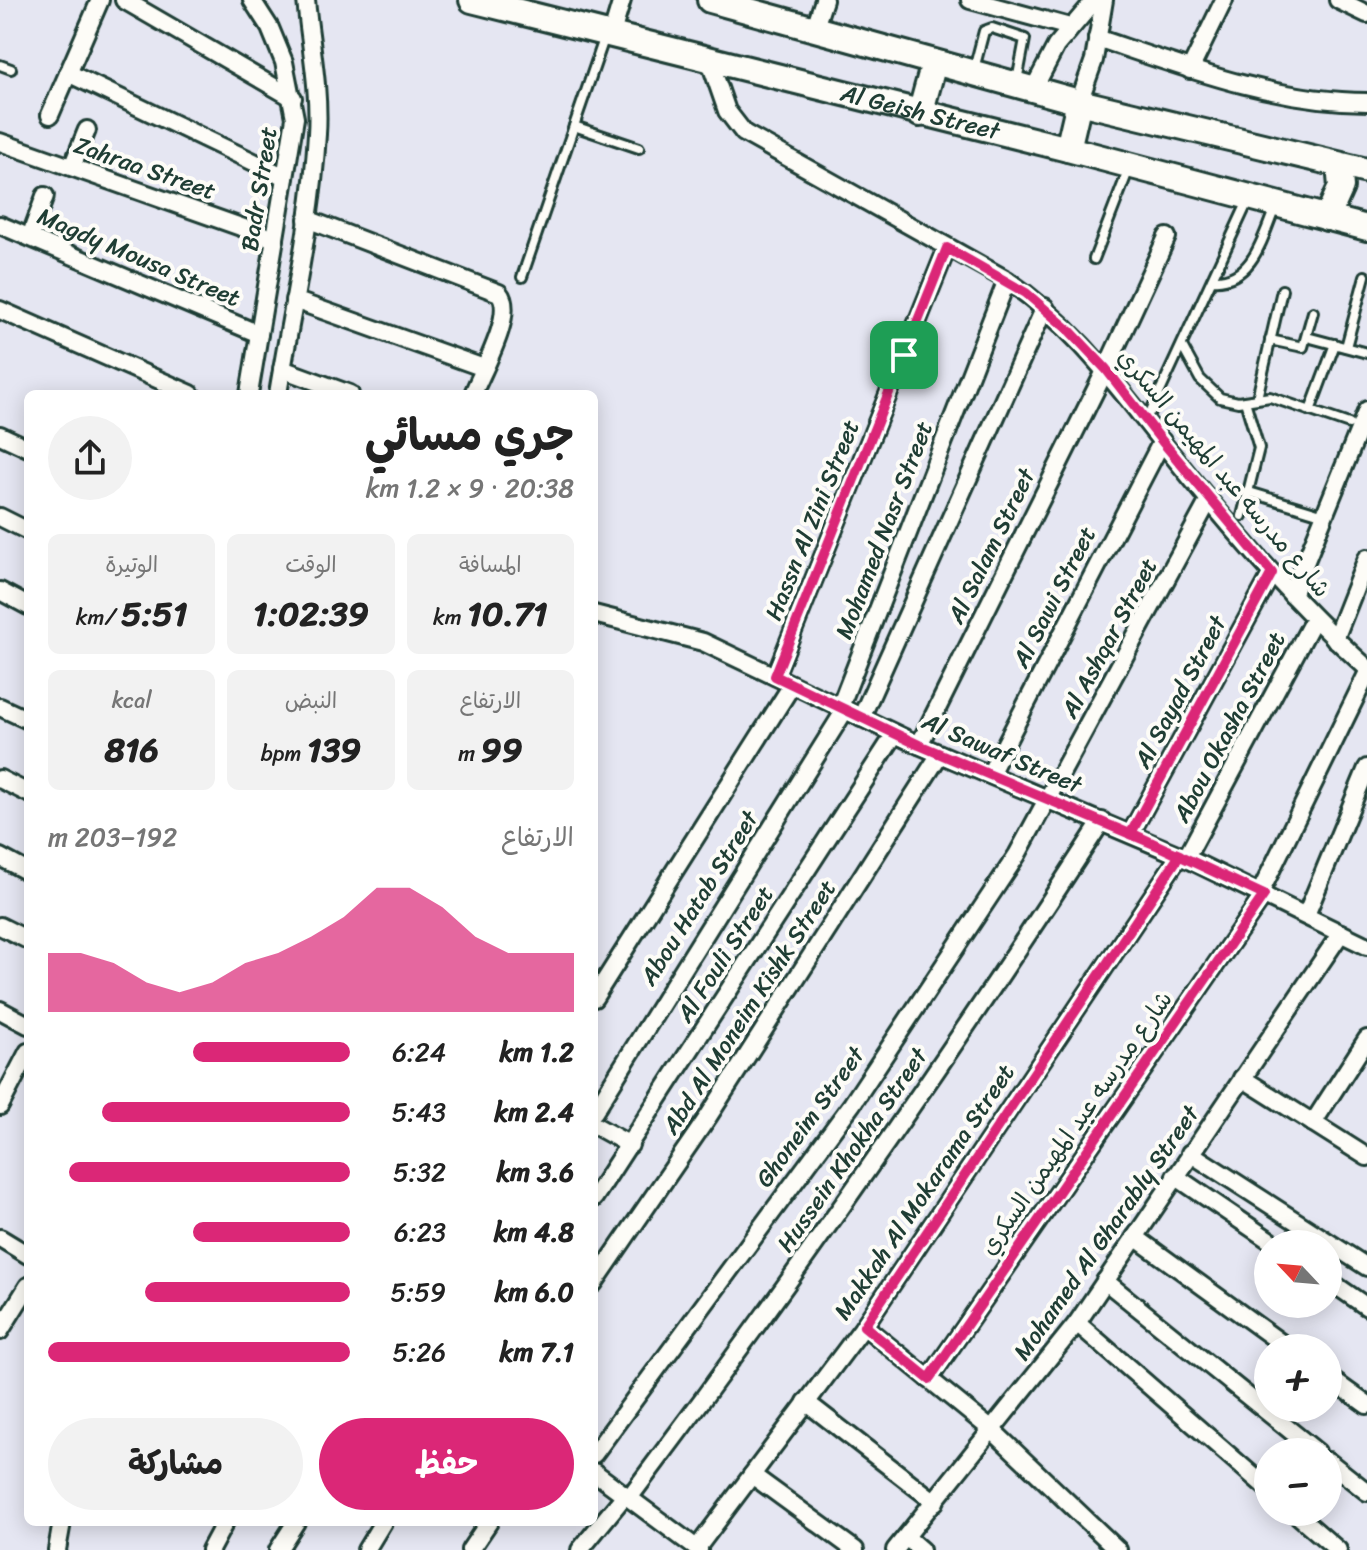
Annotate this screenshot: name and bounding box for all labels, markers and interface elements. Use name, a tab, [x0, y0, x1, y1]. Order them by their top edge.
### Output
street label: Al Geish Street	[835, 72, 1005, 152]
street label: Zahraa Street	[68, 124, 222, 212]
street label: Badr Street	[228, 124, 290, 254]
street label: Magdy Mousa Street	[31, 195, 247, 319]
pin	[870, 321, 938, 389]
icon: arrive	[882, 333, 926, 377]
street label: شارع مدرسه عبد المهيمن السكري	[1106, 339, 1342, 607]
text: جري مسائي	[365, 396, 574, 474]
street label: Hassn Al Zini Street	[753, 413, 871, 627]
street label: Mohamed Nasr Street	[823, 415, 945, 645]
button: share	[48, 416, 132, 500]
street label: Al Salam Street	[935, 460, 1047, 632]
text: 20:38 · 9 × 1.2 km	[366, 465, 574, 511]
street label: Al Sawi Street	[1000, 519, 1108, 676]
text: الوتيرة	[105, 545, 158, 584]
text: الوقت	[285, 545, 337, 584]
text: المسافة	[459, 545, 522, 584]
street label: Al Ashqar Street	[1048, 550, 1169, 727]
text: 5:51	[121, 584, 187, 644]
text: 1:02:39	[253, 584, 369, 644]
text: 10.71	[467, 584, 548, 644]
text: /km	[76, 598, 121, 637]
text: km	[433, 598, 467, 637]
street label: Al Sayad Street	[1121, 607, 1239, 777]
street label: Abou Okasha Street	[1160, 624, 1297, 831]
text: kcal	[112, 681, 152, 720]
text: النبض	[285, 681, 337, 720]
text: الارتفاع	[459, 681, 521, 720]
street label: Al Sawaf Street	[915, 700, 1090, 806]
text: 816	[104, 720, 159, 780]
text: 139	[307, 720, 361, 780]
text: 99	[481, 720, 523, 780]
text: bpm	[261, 734, 307, 773]
text: m	[458, 734, 481, 773]
street label: Abou Hatab Street	[628, 801, 770, 995]
text: 192–203 m	[48, 814, 177, 860]
text: الارتفاع	[501, 814, 574, 860]
street label: Abd Al Moneim Kishk Street	[650, 871, 848, 1144]
street label: Al Fouli Street	[664, 877, 785, 1032]
street label: شارع مدرسه عبد المهيمن السكري	[968, 982, 1184, 1264]
text: 6:24	[392, 1029, 446, 1075]
text: 1.2 km	[499, 1029, 574, 1075]
street label: Ghoneim Street	[744, 1036, 877, 1197]
street label: Hussein Khokha Street	[765, 1038, 939, 1261]
street label: Makkah Al Mokarama Street	[822, 1055, 1026, 1329]
text: 5:43	[392, 1089, 446, 1135]
text: 2.4 km	[494, 1089, 574, 1135]
street label: Mohamed Al Gharably Street	[1002, 1095, 1211, 1370]
text: 5:32	[393, 1149, 446, 1195]
text: 3.6 km	[497, 1149, 574, 1195]
text: 6:23	[394, 1209, 446, 1255]
text: 4.8 km	[494, 1209, 574, 1255]
north arrow	[1254, 1230, 1342, 1318]
map controls	[1254, 1230, 1342, 1526]
text: 5:59	[390, 1269, 446, 1315]
text: 6.0 km	[494, 1269, 574, 1315]
text: 5:26	[392, 1329, 446, 1375]
text: 7.1 km	[500, 1329, 574, 1375]
button: +	[1254, 1334, 1342, 1422]
button: مشاركة	[48, 1418, 303, 1510]
button: حفظ	[319, 1418, 574, 1510]
button: −	[1254, 1438, 1342, 1526]

